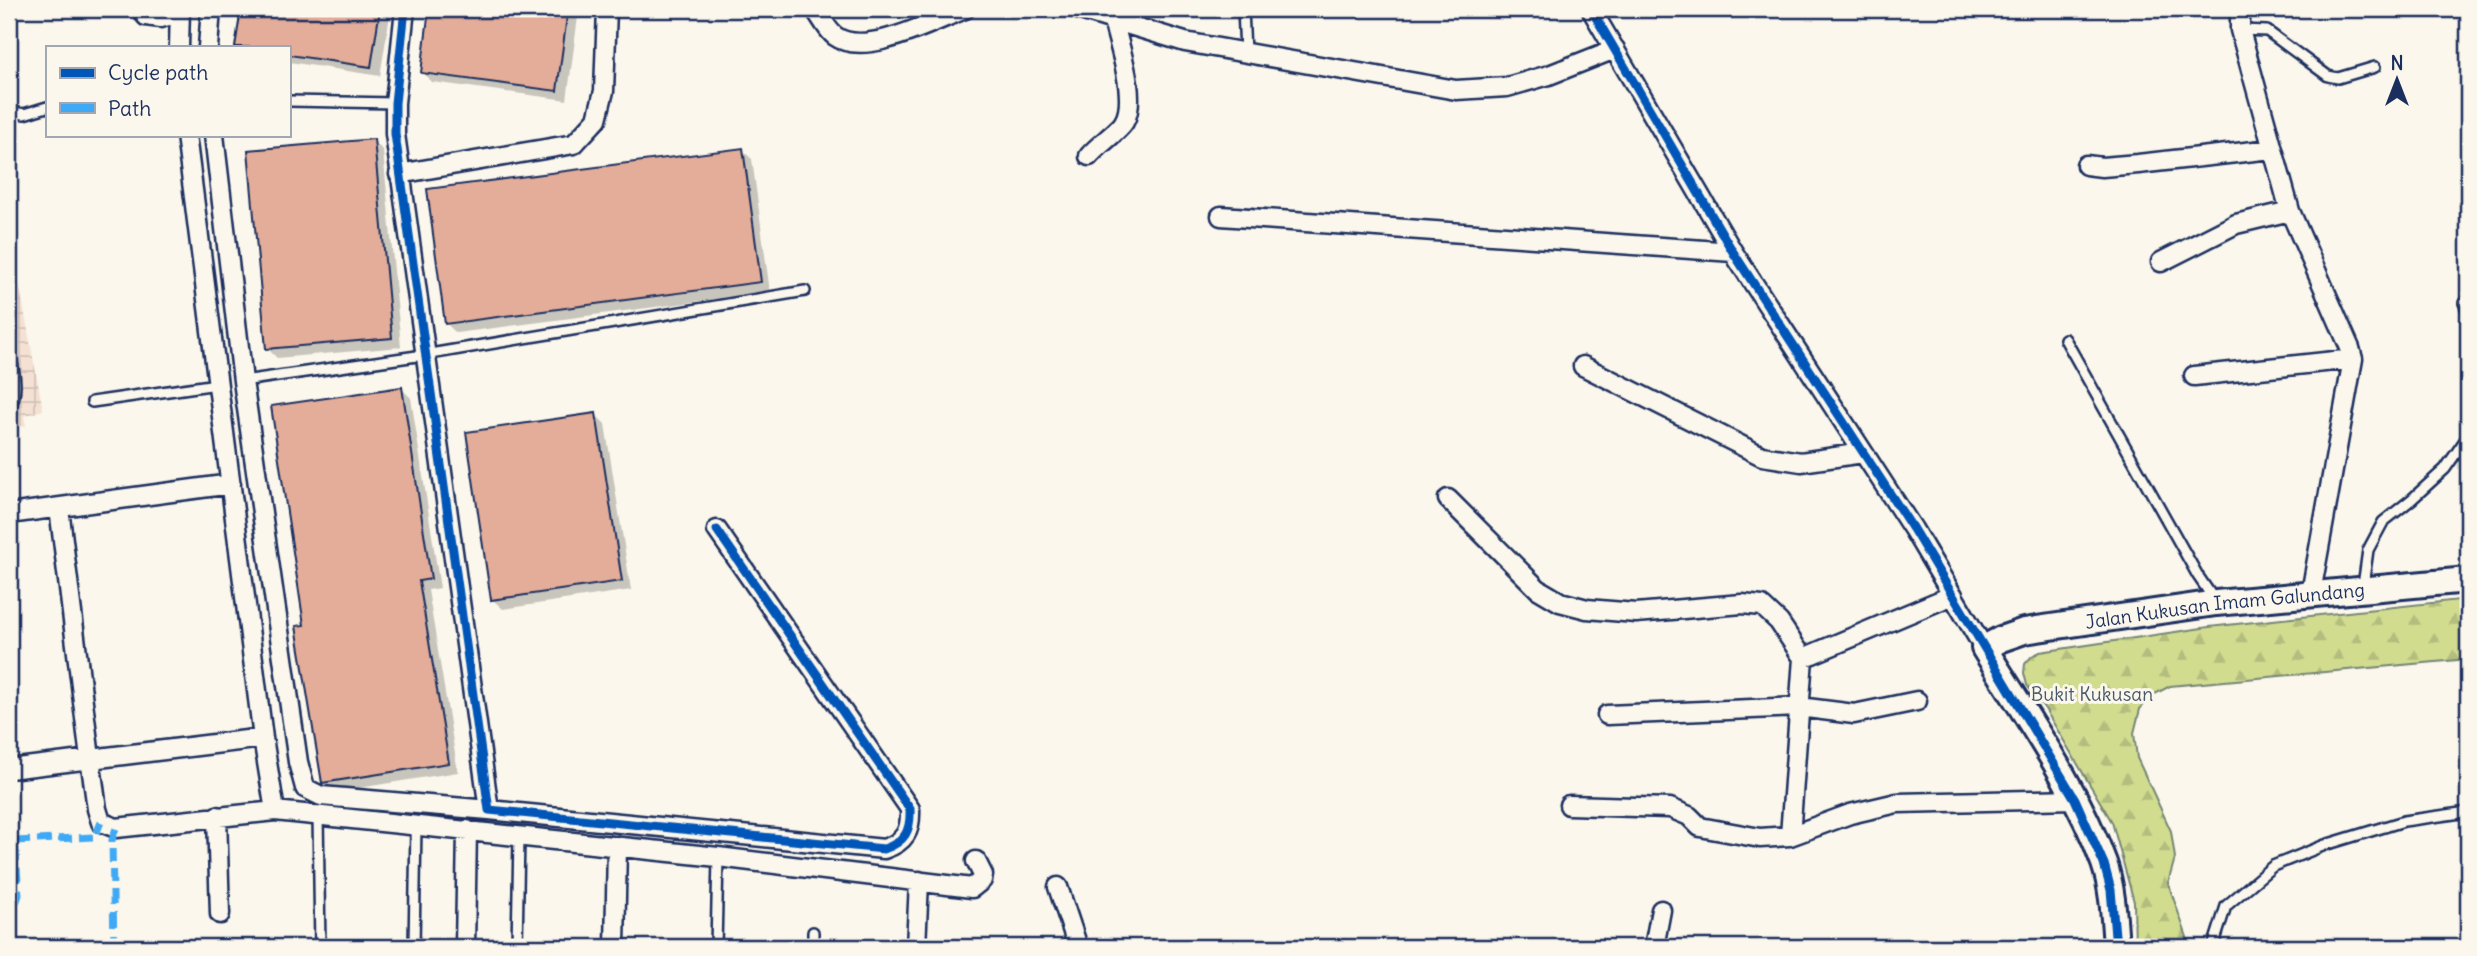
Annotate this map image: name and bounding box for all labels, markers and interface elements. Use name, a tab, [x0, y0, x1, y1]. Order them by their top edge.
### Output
legend	[46, 46, 290, 136]
north arrow	[2362, 46, 2432, 116]
text: N	[2390, 51, 2404, 75]
text: Cycle path	[108, 59, 208, 86]
text: Path	[108, 95, 151, 122]
street label: Jalan Kukusan Imam Galundang	[2084, 577, 2366, 634]
park label: Bukit Kukusan	[2031, 682, 2153, 706]

